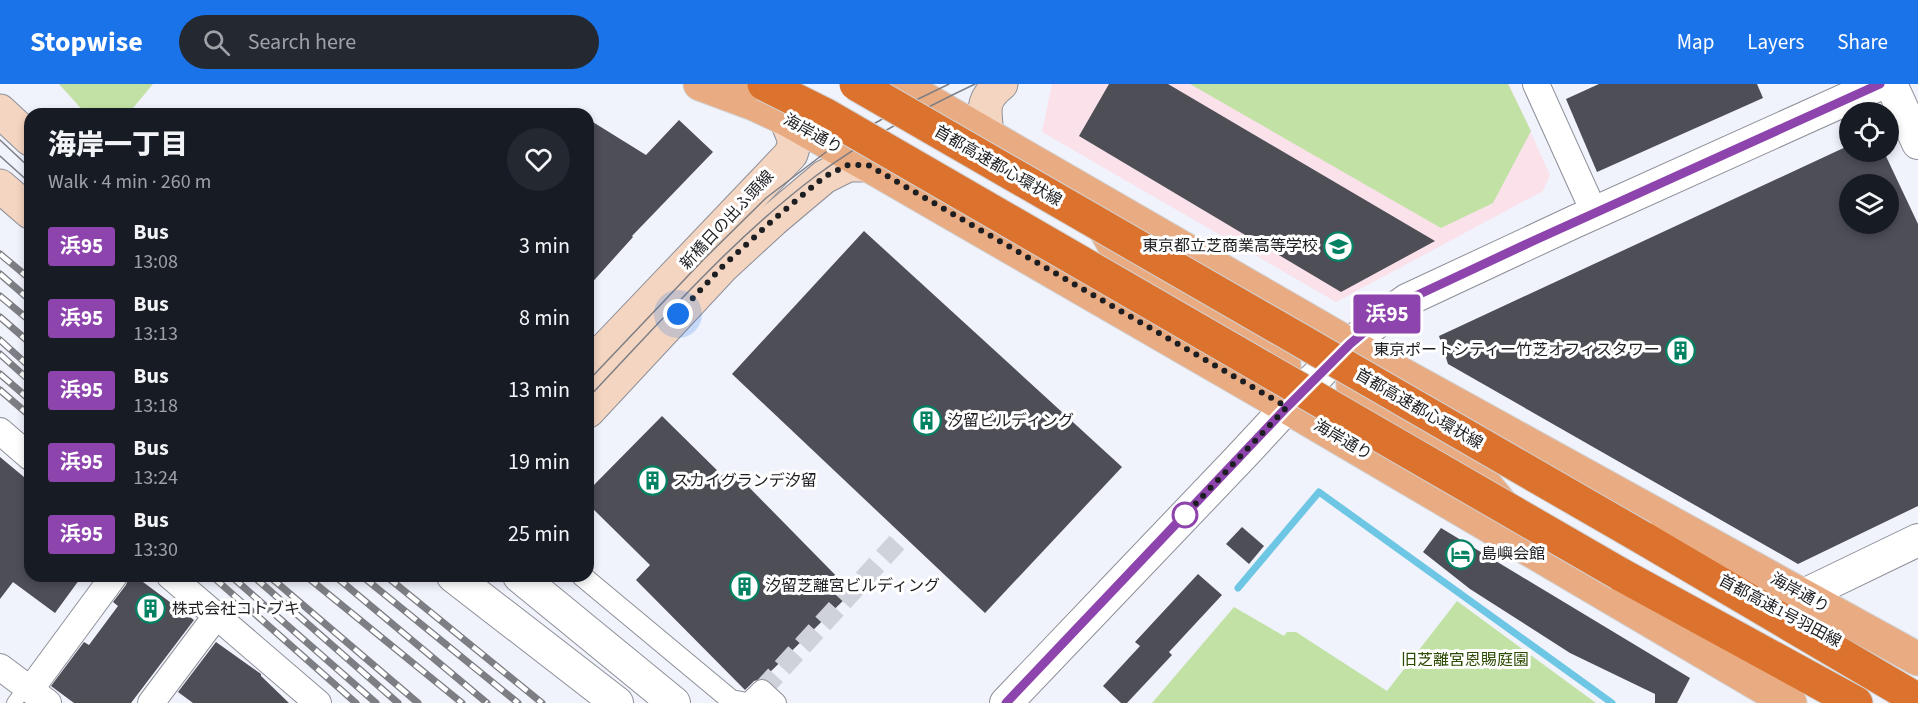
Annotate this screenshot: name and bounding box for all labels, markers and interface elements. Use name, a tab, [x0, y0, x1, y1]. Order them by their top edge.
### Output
search box	[179, 15, 599, 69]
text: Stopwise	[30, 22, 143, 62]
icon: search	[200, 26, 233, 59]
text: Search here	[248, 26, 356, 58]
text: Map	[1677, 27, 1714, 57]
text: Layers	[1747, 27, 1804, 57]
text: Share	[1837, 27, 1888, 57]
map controls	[1839, 102, 1899, 234]
button: locate	[1839, 102, 1899, 162]
street label: 海岸通り	[780, 109, 846, 159]
street label: 首都高速都心環状線	[930, 120, 1066, 212]
text: 海岸一丁目	[48, 125, 188, 165]
button: heart	[507, 128, 570, 191]
street label: 新橋日の出ふ頭線	[675, 166, 779, 274]
text: Walk · 4 min · 260 m	[48, 168, 211, 196]
button: layers	[1839, 174, 1899, 234]
text: Bus	[133, 216, 169, 248]
text: 3 min	[519, 230, 570, 262]
school or university icon: 東京都立芝商業高等学校	[1323, 230, 1355, 262]
text: 浜95	[60, 231, 103, 261]
place label: 東京都立芝商業高等学校	[1142, 235, 1318, 257]
text: 13:08	[133, 248, 178, 276]
text: Bus	[133, 288, 169, 320]
line badge: 浜95	[1352, 294, 1422, 334]
your location	[663, 299, 693, 329]
text: 浜95	[1365, 299, 1409, 329]
text: 8 min	[519, 302, 570, 334]
text: 浜95	[60, 303, 103, 333]
text: 13:13	[133, 320, 178, 348]
building icon: 東京ポートシティー竹芝オフィスタワー	[1665, 334, 1697, 366]
place label: 東京ポートシティー竹芝オフィスタワー	[1373, 339, 1660, 361]
text: Bus	[133, 360, 169, 392]
street label: 首都高速都心環状線	[1351, 363, 1487, 455]
text: 13 min	[508, 374, 570, 406]
text: 浜95	[60, 375, 103, 405]
text: 13:18	[133, 392, 178, 420]
building icon: 汐留ビルディング	[910, 405, 942, 437]
place label: 汐留ビルディング	[947, 410, 1074, 432]
street label: 海岸通り	[1310, 414, 1376, 466]
text: Bus	[133, 432, 169, 464]
text: 19 min	[508, 446, 570, 478]
text: 浜95	[60, 447, 103, 477]
text: 13:24	[133, 464, 178, 492]
building icon: スカイグランデ汐留	[636, 465, 668, 497]
place label: スカイグランデ汐留	[673, 470, 817, 492]
unlabelled marker	[1172, 502, 1198, 528]
text: Bus	[133, 504, 169, 536]
text: 25 min	[508, 518, 570, 550]
text: 浜95	[60, 519, 103, 549]
text: 13:30	[133, 536, 178, 564]
hotel icon: 島嶼会館	[1444, 538, 1476, 570]
place label: 島嶼会館	[1481, 543, 1545, 565]
street label: 海岸通り	[1767, 568, 1833, 618]
street label: 首都高速1号羽田線	[1715, 569, 1845, 653]
building icon: 汐留芝離宮ビルディング	[728, 570, 760, 602]
place label: 汐留芝離宮ビルディング	[765, 575, 940, 597]
building icon: 株式会社コトブキ	[135, 593, 167, 625]
place label: 株式会社コトブキ	[172, 598, 300, 620]
park label: 旧芝離宮恩賜庭園	[1401, 649, 1529, 671]

